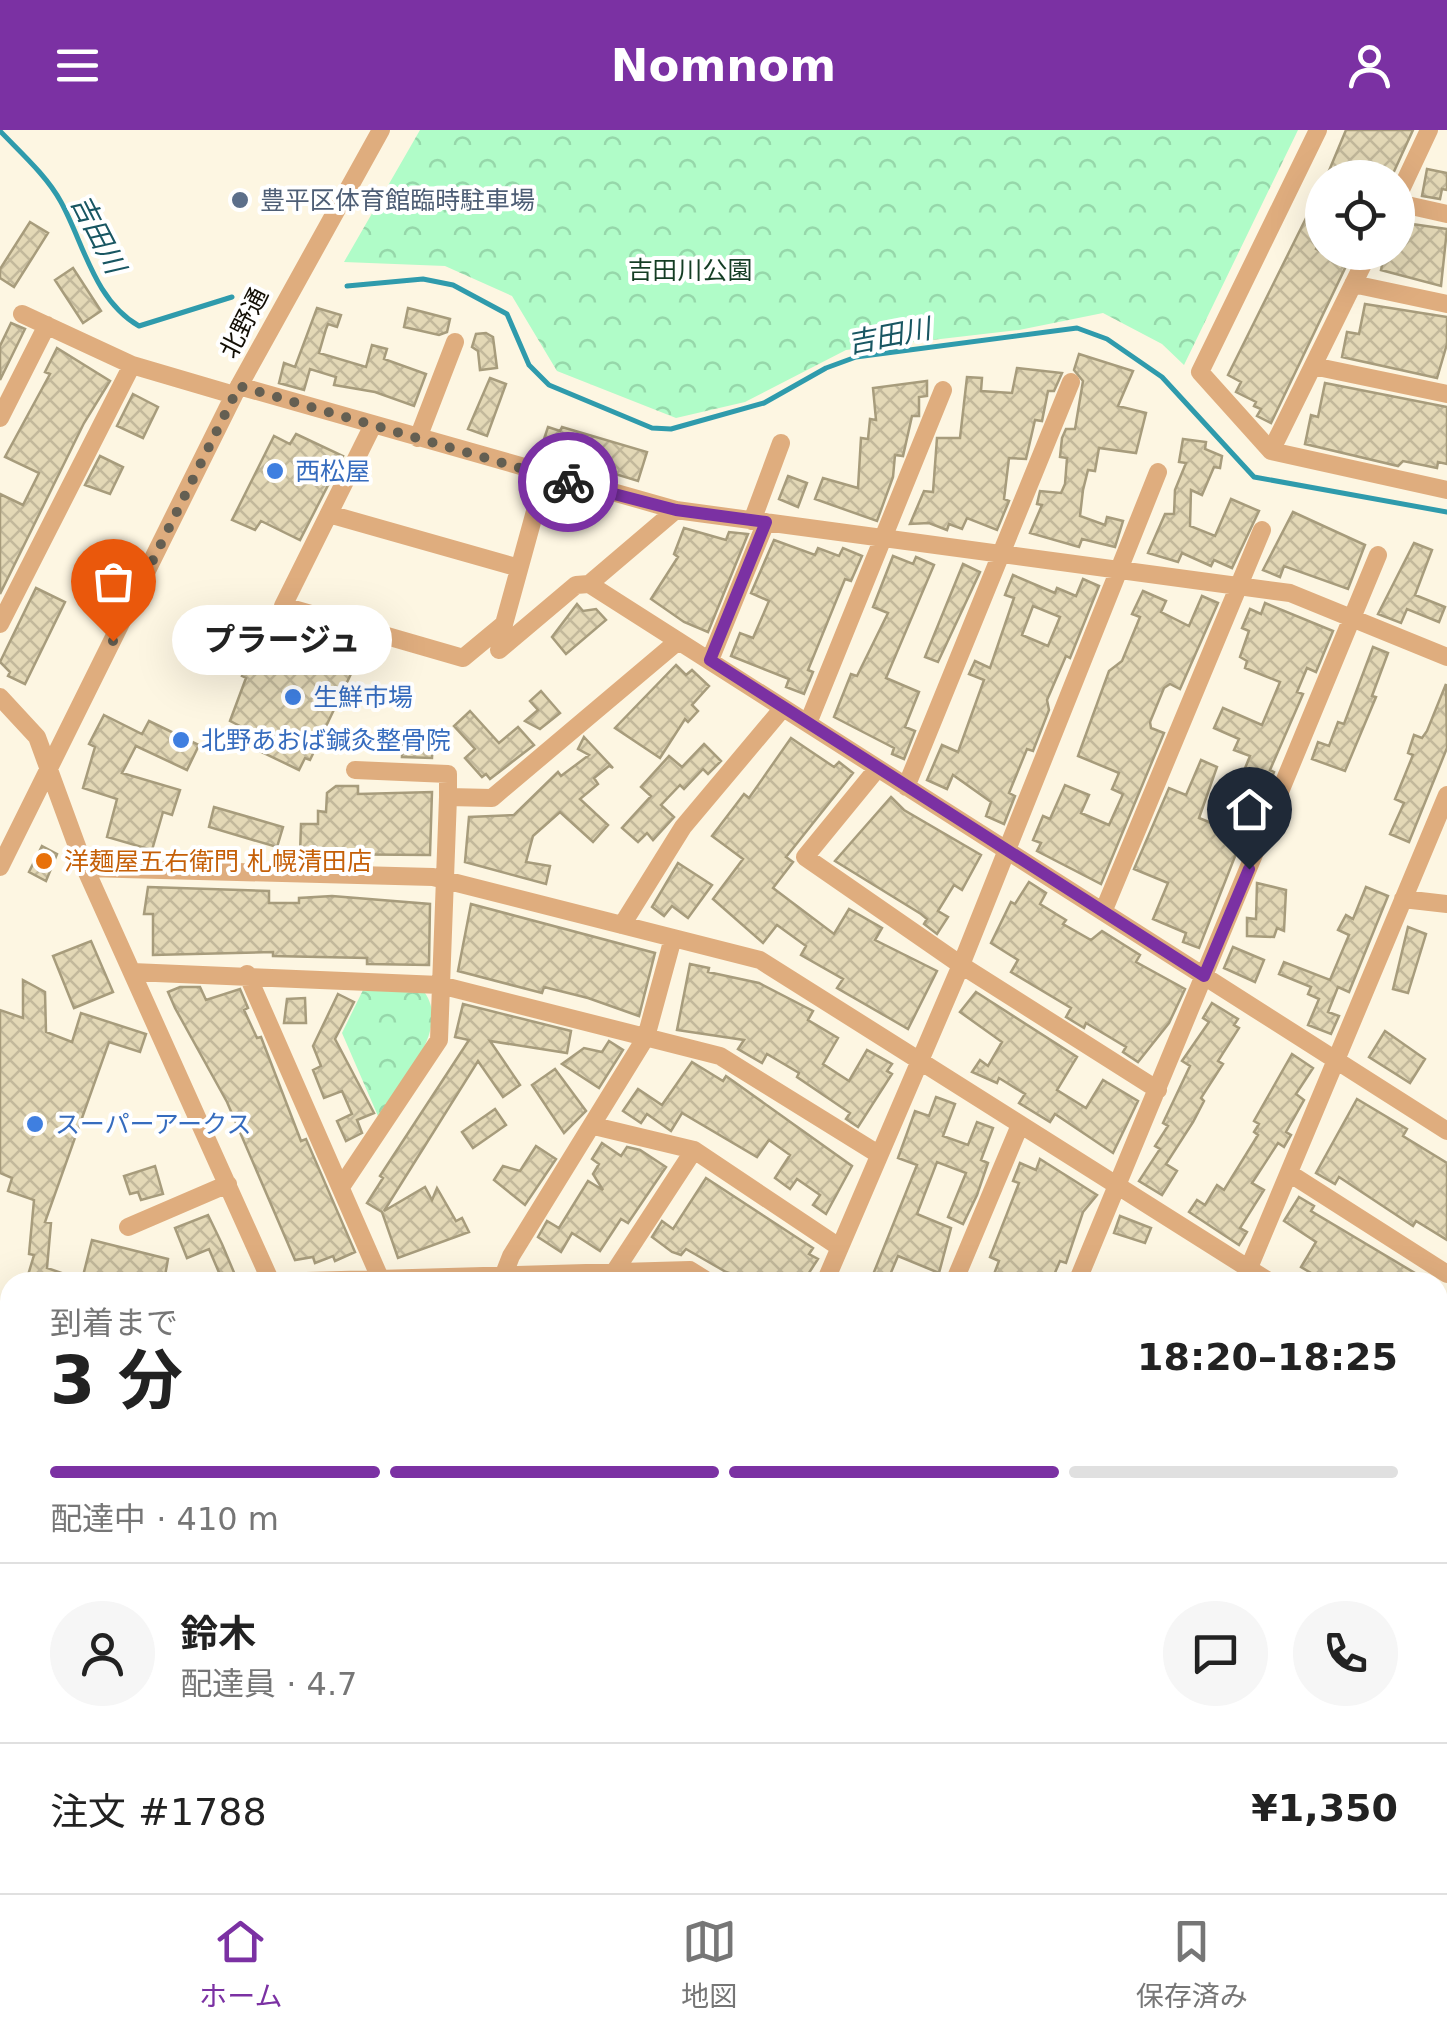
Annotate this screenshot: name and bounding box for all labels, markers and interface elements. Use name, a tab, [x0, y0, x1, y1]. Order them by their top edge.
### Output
icon: menu	[50, 38, 105, 93]
icon: person	[1342, 38, 1397, 93]
text: Nomnom	[611, 39, 836, 92]
map controls	[1305, 160, 1415, 270]
button: locate	[1305, 160, 1415, 270]
place label: 豊平区体育館臨時駐車場	[260, 186, 535, 215]
water label: 吉田川	[64, 189, 133, 282]
marker: 豊平区体育館臨時駐車場	[229, 189, 251, 211]
park label: 吉田川公園	[627, 256, 753, 285]
street label: 北野通	[214, 283, 274, 363]
water label: 吉田川	[845, 311, 936, 360]
courier	[518, 432, 618, 532]
icon: bike	[541, 455, 596, 510]
place label: 西松屋	[295, 457, 370, 486]
marker: 西松屋	[264, 460, 286, 482]
pin	[71, 539, 156, 642]
icon: bag	[86, 554, 141, 609]
callout: プラージュ	[173, 606, 393, 676]
text: プラージュ	[203, 621, 361, 659]
place label: 生鮮市場	[313, 683, 413, 712]
marker: 生鮮市場	[282, 686, 304, 708]
place label: 北野あおば鍼灸整骨院	[201, 726, 451, 755]
marker: 北野あおば鍼灸整骨院	[170, 729, 192, 751]
pin	[1207, 767, 1292, 870]
icon: home	[1222, 782, 1277, 837]
place label: 洋麺屋五右衛門 札幌清田店	[64, 847, 372, 876]
marker: 洋麺屋五右衛門 札幌清田店	[33, 850, 55, 872]
place label: スーパーアークス	[55, 1110, 252, 1139]
marker: スーパーアークス	[24, 1113, 46, 1135]
text: 到着まで	[50, 1304, 178, 1342]
text: 18:20–18:25	[1137, 1335, 1398, 1379]
text: 3 分	[50, 1343, 183, 1418]
text: 配達中 · 410 m	[50, 1500, 279, 1538]
button: person	[50, 1601, 155, 1706]
button: chat	[1163, 1601, 1268, 1706]
button: phone	[1293, 1601, 1398, 1706]
text: 鈴木	[180, 1612, 256, 1656]
text: 配達員 · 4.7	[180, 1665, 357, 1703]
text: ¥1,350	[1251, 1786, 1398, 1830]
text: 注文 #1788	[50, 1790, 267, 1834]
tab: ホーム	[199, 1914, 282, 2014]
tab: 地図	[681, 1914, 737, 2014]
tab: 保存済み	[1136, 1914, 1248, 2014]

